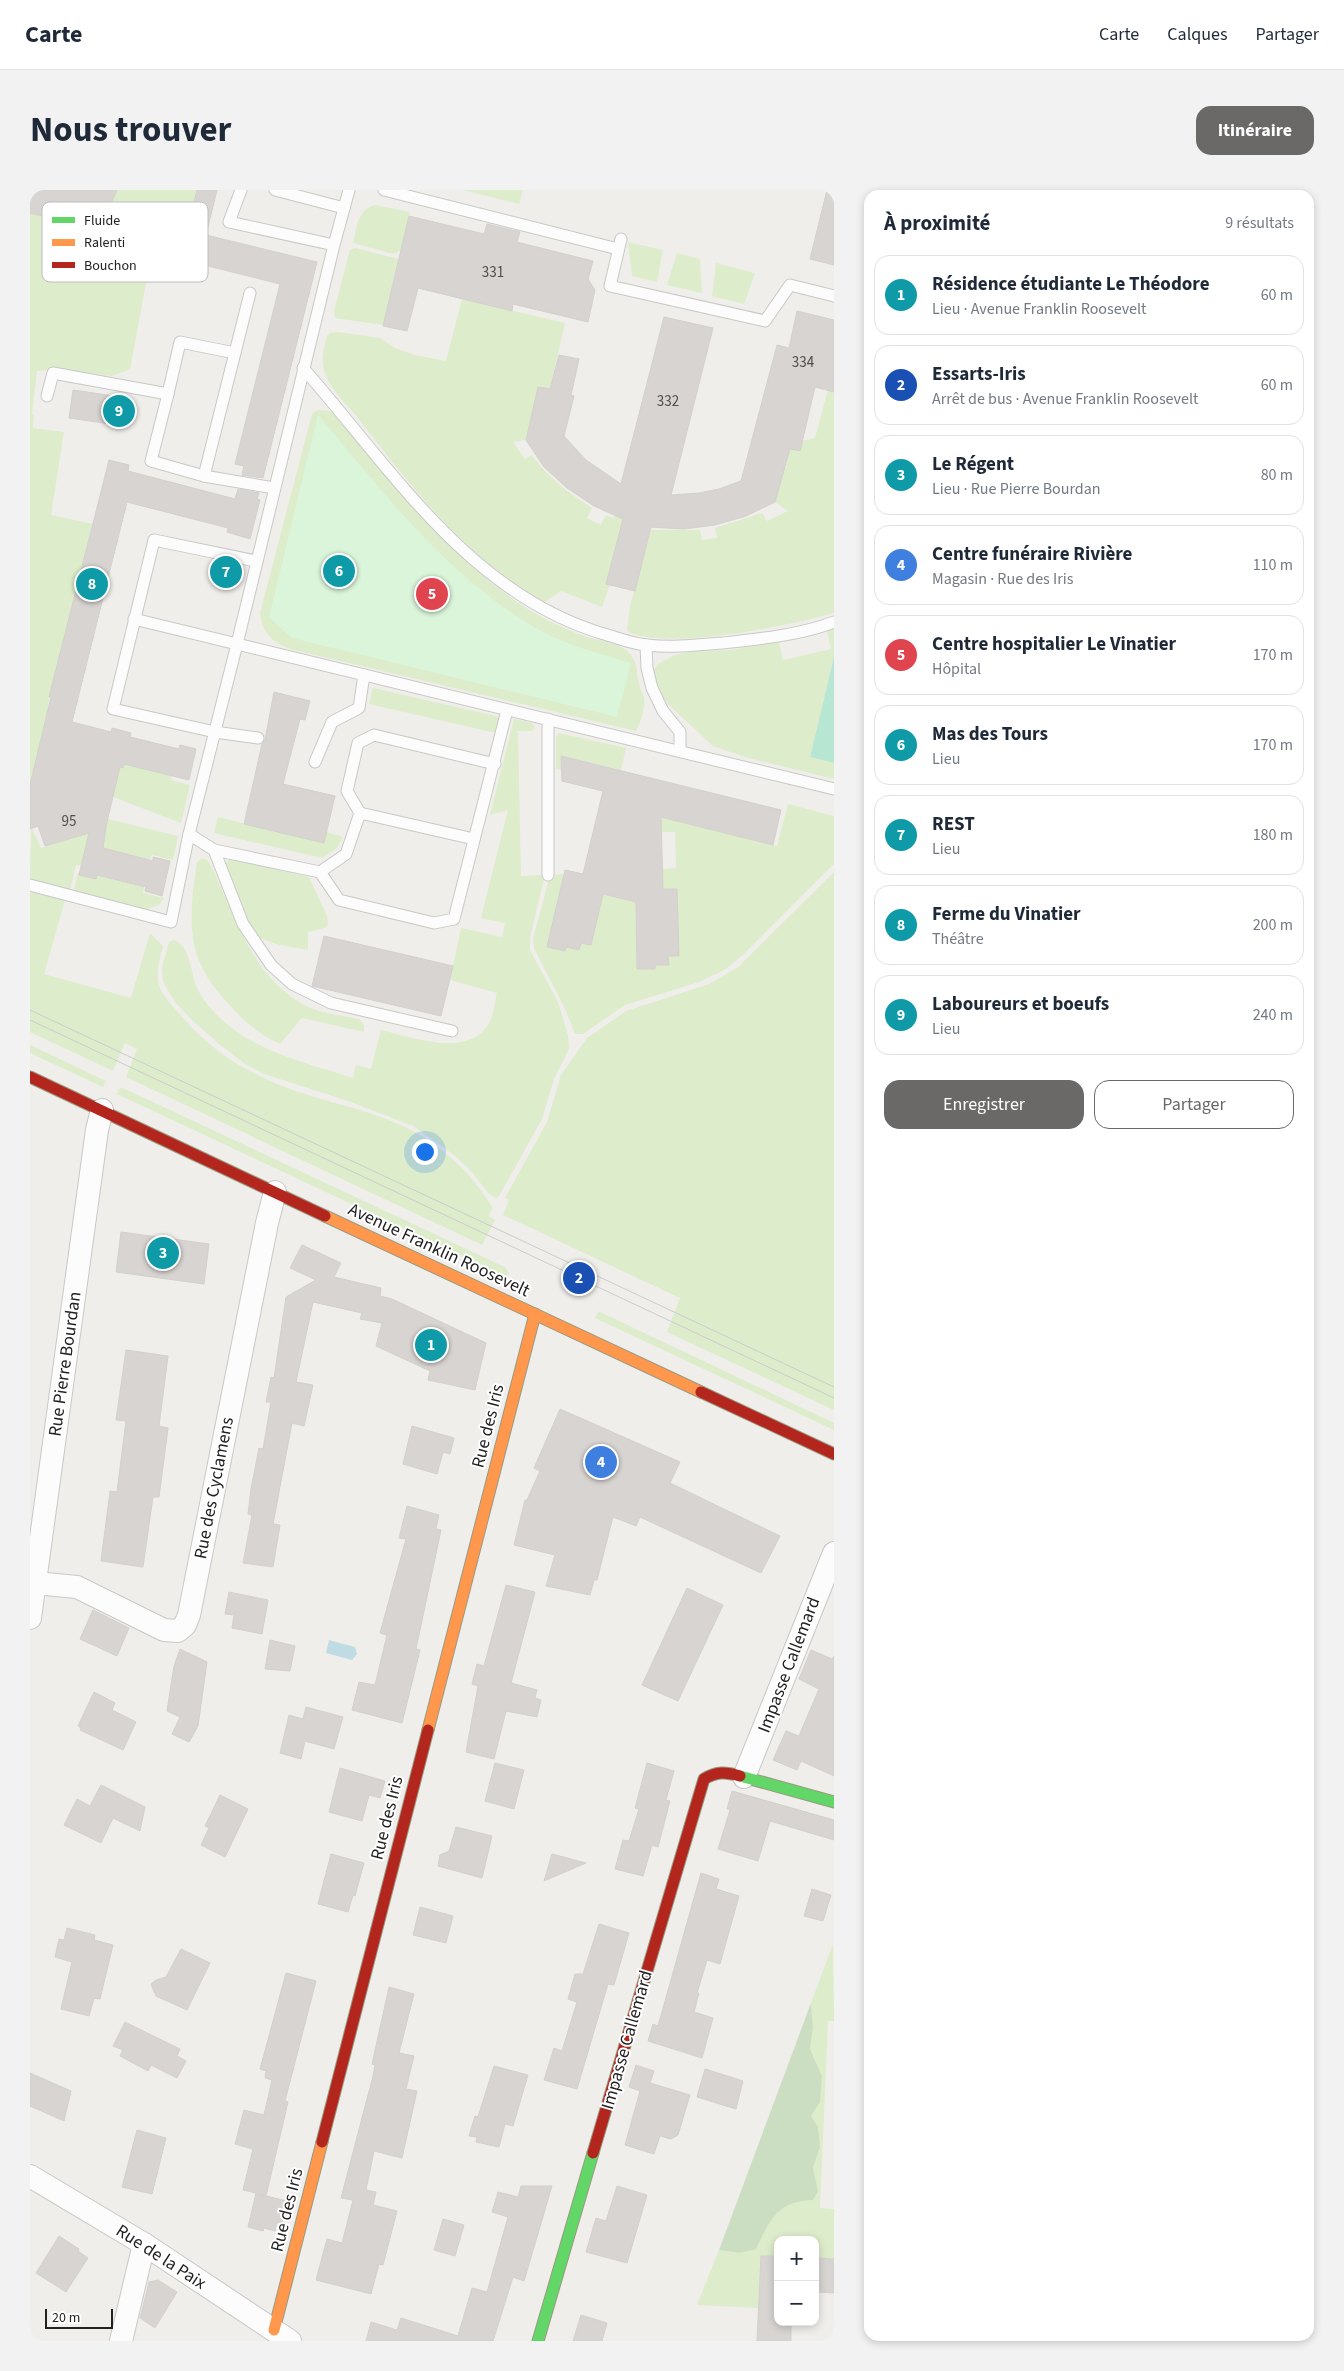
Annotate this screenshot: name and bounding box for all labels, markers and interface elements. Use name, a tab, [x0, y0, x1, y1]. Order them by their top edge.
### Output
text: Carte	[25, 17, 82, 52]
text: Carte	[1099, 22, 1139, 47]
text: Calques	[1167, 22, 1227, 47]
text: Partager	[1255, 22, 1319, 47]
text: Nous trouver	[30, 105, 231, 155]
button: Itinéraire	[1196, 106, 1314, 155]
legend	[42, 202, 208, 282]
text: À proximité	[884, 208, 990, 238]
text: Fluide	[84, 211, 120, 231]
text: 9 résultats	[1225, 212, 1294, 234]
text: Ralenti	[84, 233, 125, 253]
text: Bouchon	[84, 256, 137, 276]
house number: 331	[482, 262, 504, 283]
text: Résidence étudiante Le Théodore	[932, 271, 1210, 298]
text: 1	[897, 284, 905, 306]
text: 60 m	[1261, 284, 1293, 306]
text: Lieu · Avenue Franklin Roosevelt	[932, 298, 1147, 320]
house number: 334	[792, 352, 815, 373]
text: Essarts-Iris	[932, 361, 1026, 388]
text: 2	[897, 374, 905, 396]
text: 60 m	[1261, 374, 1293, 396]
text: Arrêt de bus · Avenue Franklin Roosevelt	[932, 388, 1198, 410]
house number: 332	[657, 391, 679, 412]
pin: 9	[103, 392, 135, 430]
text: Le Régent	[932, 451, 1014, 478]
text: 3	[897, 464, 905, 486]
text: 80 m	[1261, 464, 1293, 486]
text: Lieu · Rue Pierre Bourdan	[932, 478, 1101, 500]
text: Centre funéraire Rivière	[932, 541, 1132, 568]
pin: 6	[323, 552, 355, 590]
pin: 7	[210, 553, 242, 591]
text: 4	[897, 554, 905, 576]
text: 110 m	[1253, 554, 1293, 576]
pin: 8	[76, 565, 108, 603]
text: Magasin · Rue des Iris	[932, 568, 1073, 590]
pin: 5	[416, 575, 448, 613]
text: Centre hospitalier Le Vinatier	[932, 631, 1176, 658]
text: 5	[897, 644, 905, 666]
text: 170 m	[1253, 644, 1293, 666]
text: Hôpital	[932, 658, 981, 680]
text: Mas des Tours	[932, 721, 1048, 748]
text: 6	[897, 734, 905, 756]
text: 170 m	[1253, 734, 1293, 756]
text: Lieu	[932, 748, 960, 770]
house number: 95	[62, 811, 76, 832]
text: REST	[932, 811, 975, 838]
text: 7	[897, 824, 905, 846]
text: 180 m	[1253, 824, 1293, 846]
text: Lieu	[932, 838, 960, 860]
text: Ferme du Vinatier	[932, 901, 1081, 928]
text: 8	[897, 914, 905, 936]
text: 200 m	[1253, 914, 1293, 936]
text: Théâtre	[932, 928, 984, 950]
text: Laboureurs et boeufs	[932, 991, 1109, 1018]
text: 9	[897, 1004, 905, 1026]
text: 240 m	[1253, 1004, 1293, 1026]
text: Lieu	[932, 1018, 960, 1040]
button: Enregistrer	[884, 1080, 1084, 1129]
button: Partager	[1094, 1080, 1294, 1129]
your location	[412, 1139, 438, 1165]
street label: Avenue Franklin Roosevelt	[344, 1197, 534, 1303]
pin: 3	[147, 1234, 179, 1272]
pin: 2	[563, 1259, 595, 1297]
street label: Rue Pierre Bourdan	[42, 1290, 88, 1438]
pin: 1	[415, 1326, 447, 1364]
street label: Rue des Iris	[466, 1381, 510, 1471]
street label: Rue des Cyclamens	[188, 1415, 240, 1561]
pin: 4	[585, 1443, 617, 1481]
street label: Impasse Callemard	[752, 1593, 826, 1737]
street label: Rue des Iris	[365, 1773, 409, 1863]
street label: Impasse Callemard	[595, 1968, 659, 2112]
street label: Rue des Iris	[265, 2165, 309, 2255]
street label: Rue de la Paix	[111, 2218, 211, 2296]
map controls	[774, 2236, 819, 2326]
button: +	[774, 2236, 819, 2281]
button: −	[774, 2281, 819, 2326]
scale bar	[45, 2306, 112, 2329]
text: 20 m	[52, 2308, 80, 2328]

